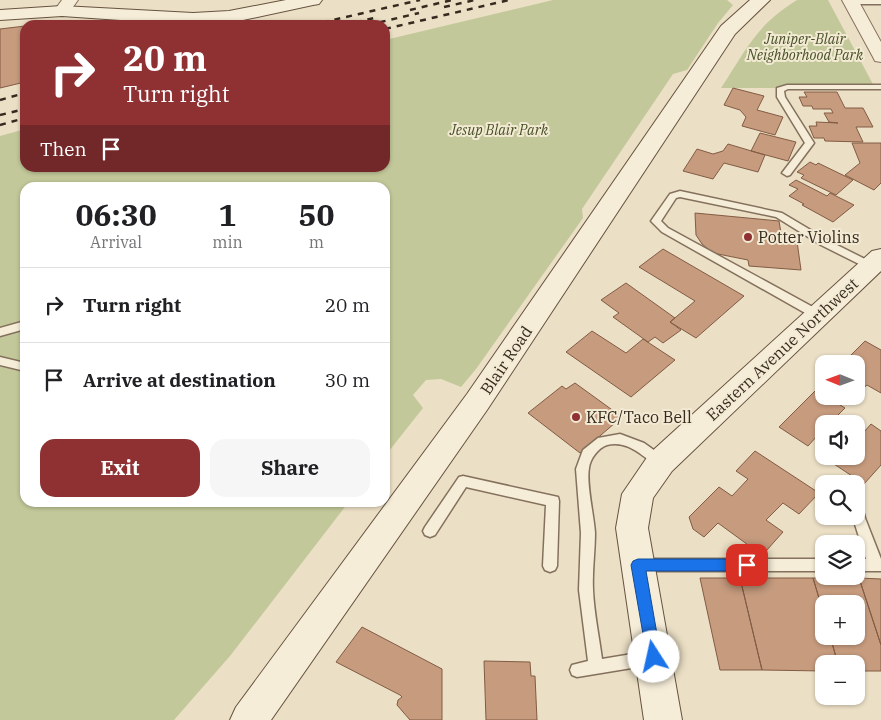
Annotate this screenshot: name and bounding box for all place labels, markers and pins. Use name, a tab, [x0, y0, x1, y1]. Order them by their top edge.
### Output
place label: Potter Violins	[758, 227, 859, 247]
marker: Potter Violins	[742, 231, 754, 243]
place label: KFC/Taco Bell	[586, 407, 692, 427]
marker: KFC/Taco Bell	[570, 411, 582, 423]
pin	[726, 544, 768, 586]

